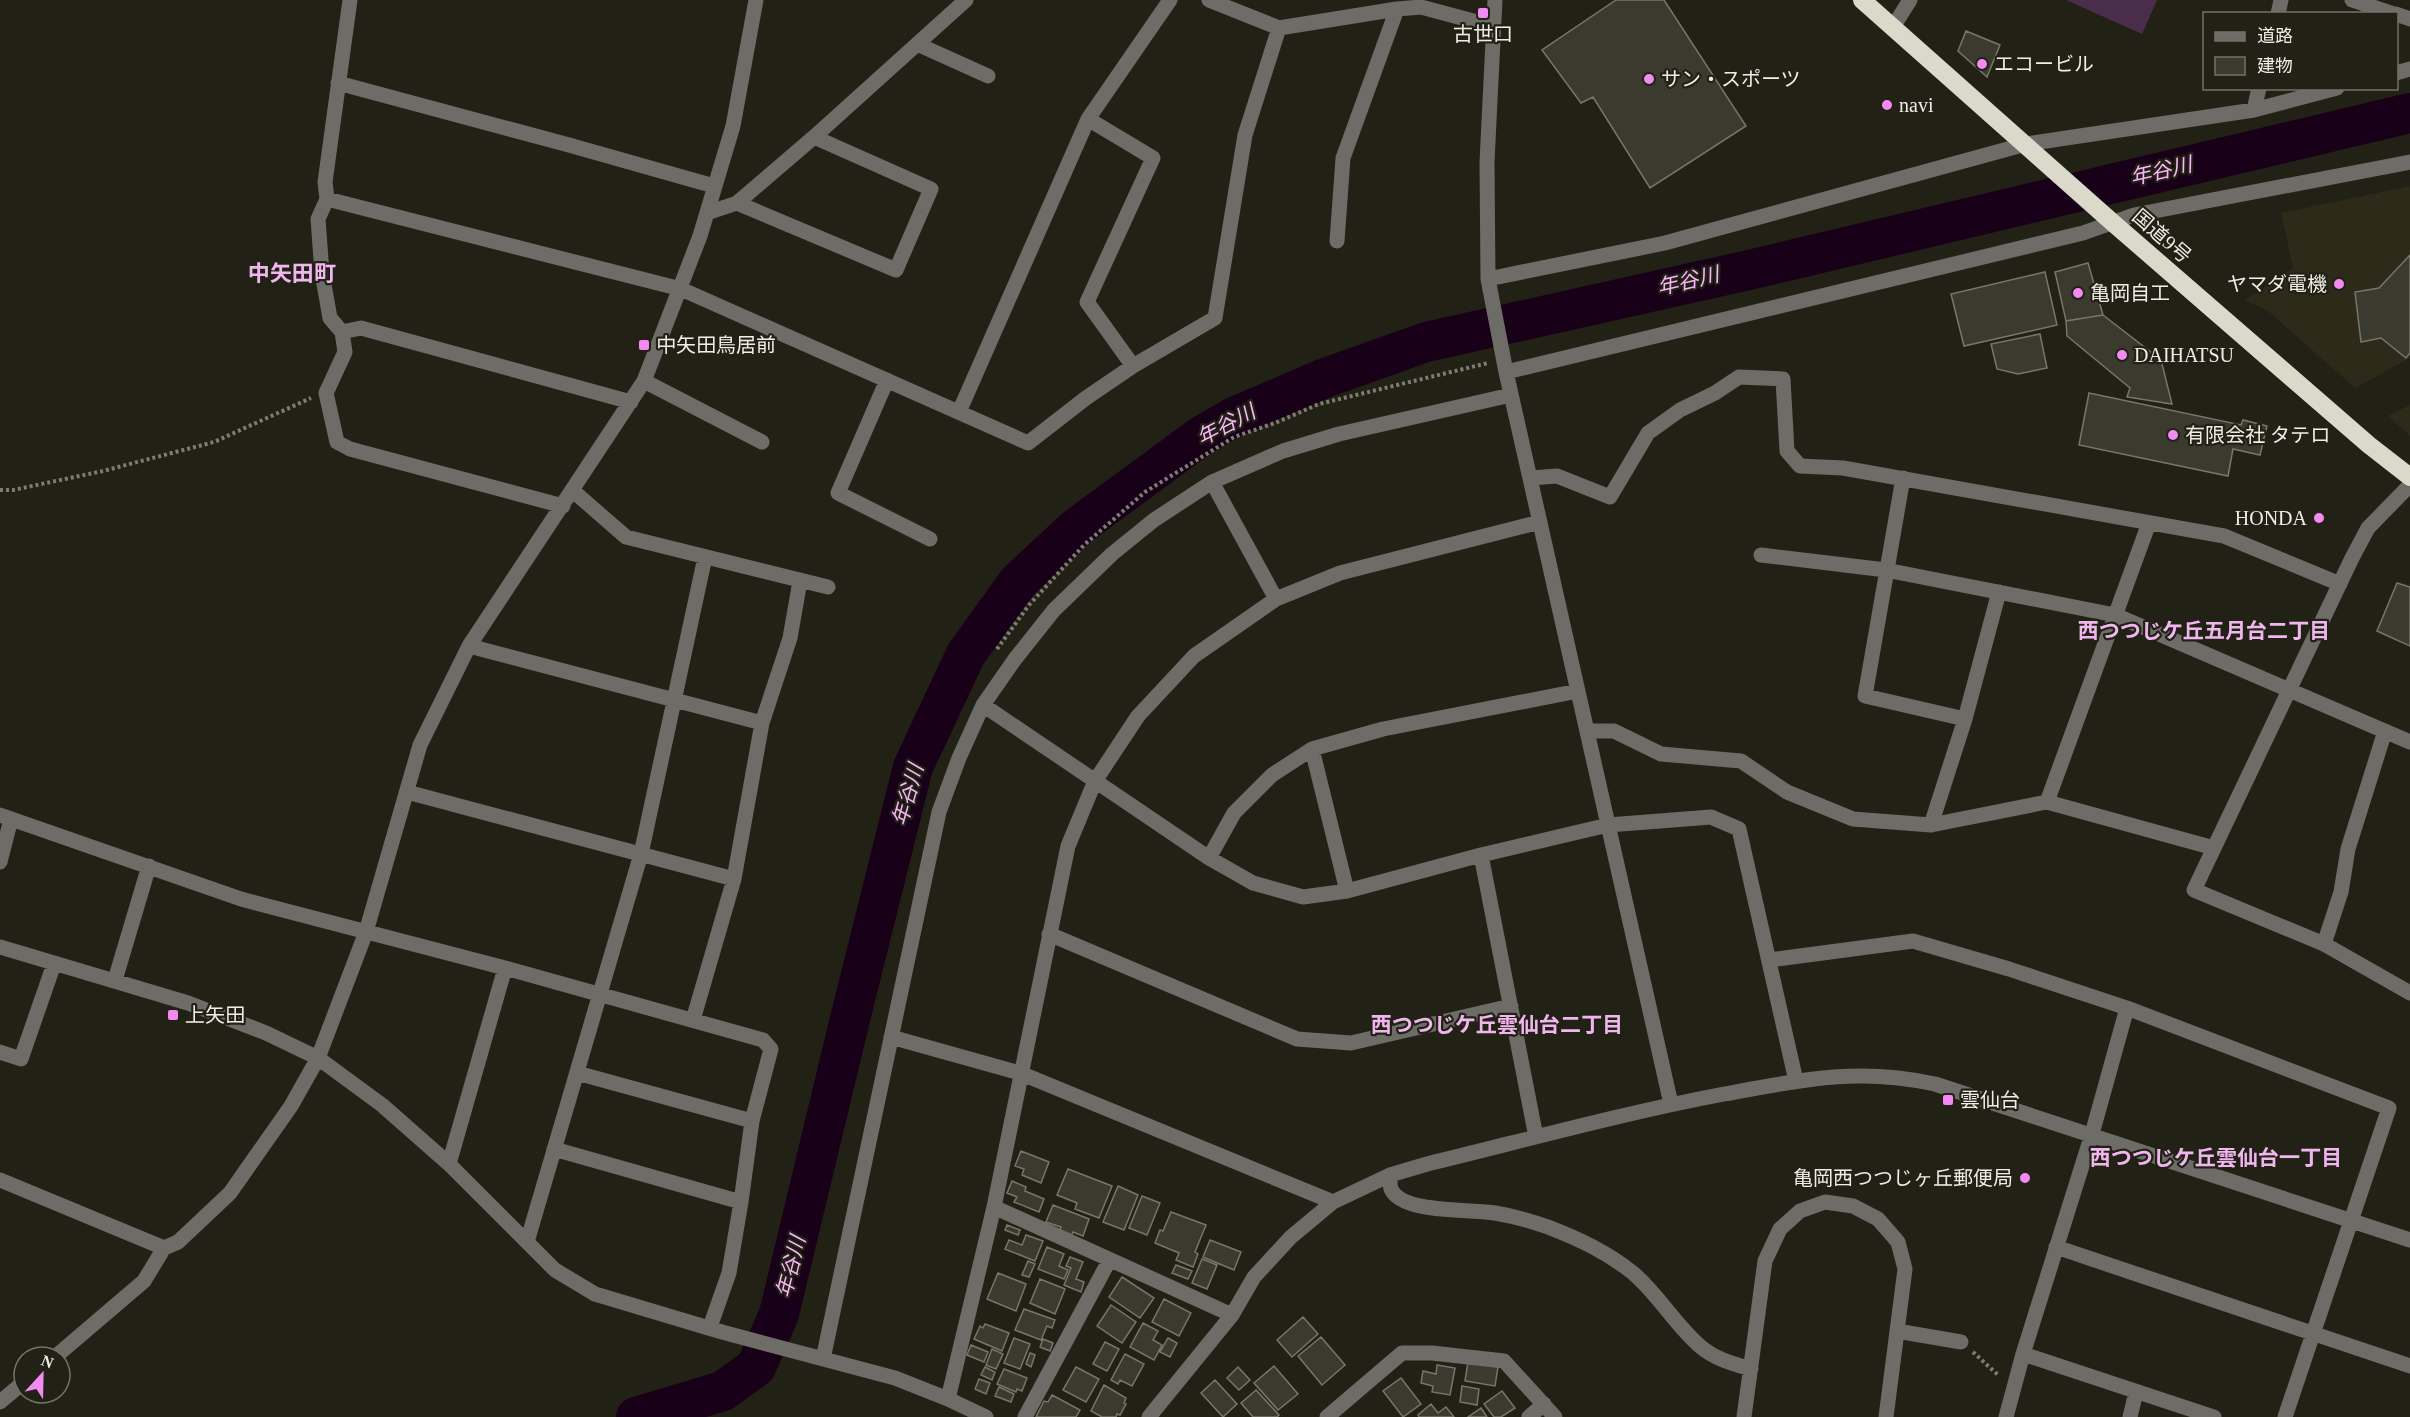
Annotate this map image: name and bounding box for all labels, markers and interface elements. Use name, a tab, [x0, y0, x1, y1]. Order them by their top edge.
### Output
marker: 古世口	[1476, 6, 1490, 20]
legend	[2203, 12, 2398, 90]
place label: 古世口	[1453, 23, 1513, 45]
text: 道路	[2257, 26, 2293, 46]
place label: エコービル	[1994, 53, 2094, 75]
text: 建物	[2257, 56, 2293, 76]
marker: エコービル	[1975, 57, 1989, 71]
place label: サン・スポーツ	[1661, 68, 1801, 90]
marker: サン・スポーツ	[1642, 72, 1656, 86]
place label: navi	[1899, 94, 1934, 116]
marker: navi	[1880, 98, 1894, 112]
water label: 年谷川	[2128, 152, 2196, 190]
street label: 国道9号	[2128, 205, 2196, 267]
district label: 中矢田町	[248, 261, 336, 286]
water label: 年谷川	[1655, 262, 1723, 300]
place label: ヤマダ電機	[2227, 273, 2327, 295]
marker: ヤマダ電機	[2332, 277, 2346, 291]
place label: 亀岡自工	[2090, 282, 2170, 304]
marker: 亀岡自工	[2071, 286, 2085, 300]
place label: 中矢田鳥居前	[656, 334, 776, 356]
marker: 中矢田鳥居前	[637, 338, 651, 352]
place label: DAIHATSU	[2134, 344, 2235, 366]
marker: DAIHATSU	[2115, 348, 2129, 362]
water label: 年谷川	[1193, 399, 1261, 450]
place label: 有限会社 タテロ	[2185, 424, 2330, 446]
marker: 有限会社 タテロ	[2166, 428, 2180, 442]
place label: HONDA	[2235, 507, 2308, 529]
marker: HONDA	[2312, 511, 2326, 525]
district label: 西つつじケ丘五月台二丁目	[2078, 619, 2330, 643]
water label: 年谷川	[888, 759, 929, 829]
place label: 上矢田	[185, 1004, 245, 1026]
marker: 上矢田	[166, 1008, 180, 1022]
district label: 西つつじケ丘雲仙台二丁目	[1371, 1013, 1623, 1037]
place label: 雲仙台	[1960, 1089, 2020, 1111]
marker: 雲仙台	[1941, 1093, 1955, 1107]
district label: 西つつじケ丘雲仙台一丁目	[2090, 1146, 2342, 1170]
place label: 亀岡西つつじヶ丘郵便局	[1793, 1167, 2013, 1189]
marker: 亀岡西つつじヶ丘郵便局	[2018, 1171, 2032, 1185]
water label: 年谷川	[772, 1232, 811, 1300]
north arrow	[12, 1345, 72, 1405]
text: N	[39, 1352, 56, 1372]

